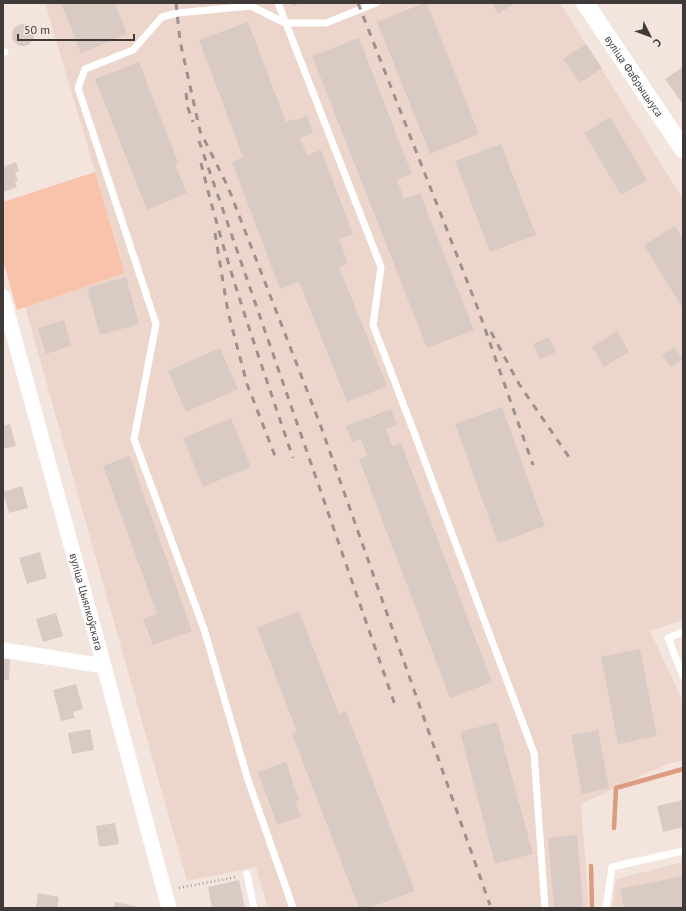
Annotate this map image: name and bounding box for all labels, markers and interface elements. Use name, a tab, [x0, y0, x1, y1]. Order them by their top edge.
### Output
scale bar	[18, 16, 134, 42]
north arrow	[630, 16, 670, 56]
text: 50 m	[24, 22, 50, 37]
street label: вуліца Фабрыцыуса	[602, 33, 666, 120]
text: С	[650, 36, 665, 50]
street label: вуліца Цыялкоўскага	[67, 552, 106, 652]

